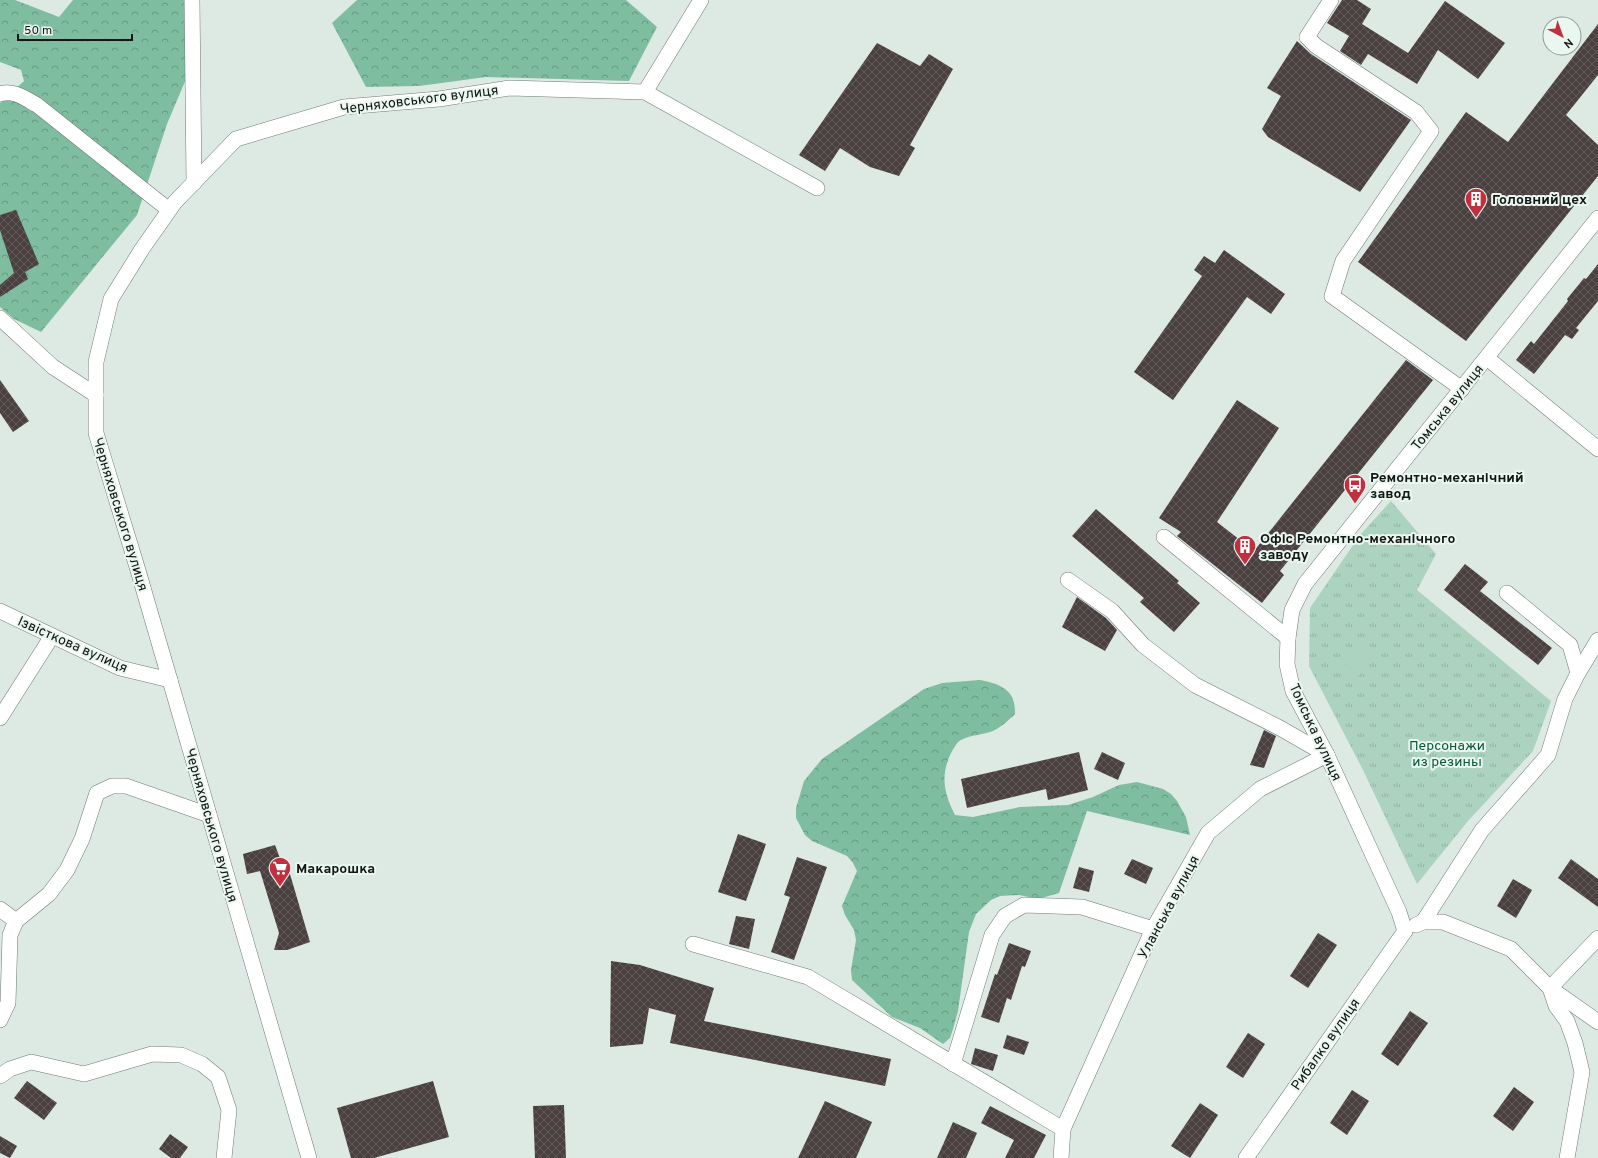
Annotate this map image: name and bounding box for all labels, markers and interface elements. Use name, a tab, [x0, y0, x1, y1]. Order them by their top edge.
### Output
scale bar	[18, 16, 132, 42]
north arrow	[1542, 16, 1582, 56]
text: 50 m	[24, 23, 52, 39]
text: N	[1560, 35, 1575, 51]
street label: Черняховського вулиця	[339, 82, 499, 119]
building icon: Головний цех	[1463, 186, 1489, 219]
place label: Головний цех	[1492, 192, 1587, 209]
street label: Томська вулиця	[1408, 362, 1488, 454]
street label: Черняховського вулиця	[88, 436, 151, 593]
place label: Ремонтно-механічний завод	[1370, 470, 1524, 503]
bus stop icon: Ремонтно-механічний завод	[1342, 472, 1368, 505]
place label: Офіс Ремонтно-механічного заводу	[1260, 531, 1456, 564]
building icon: Офіс Ремонтно-механічного заводу	[1232, 533, 1258, 566]
street label: Iзвiсткова вулиця	[15, 613, 130, 677]
street label: Томська вулиця	[1285, 681, 1345, 784]
park label: Персонажи из резины	[1409, 738, 1485, 771]
street label: Черняховського вулиця	[180, 746, 241, 904]
street label: Уланська вулиця	[1135, 853, 1204, 962]
supermarket icon: Макарошка	[267, 855, 293, 888]
place label: Макарошка	[296, 861, 375, 878]
street label: Рибалко вулиця	[1288, 996, 1364, 1094]

